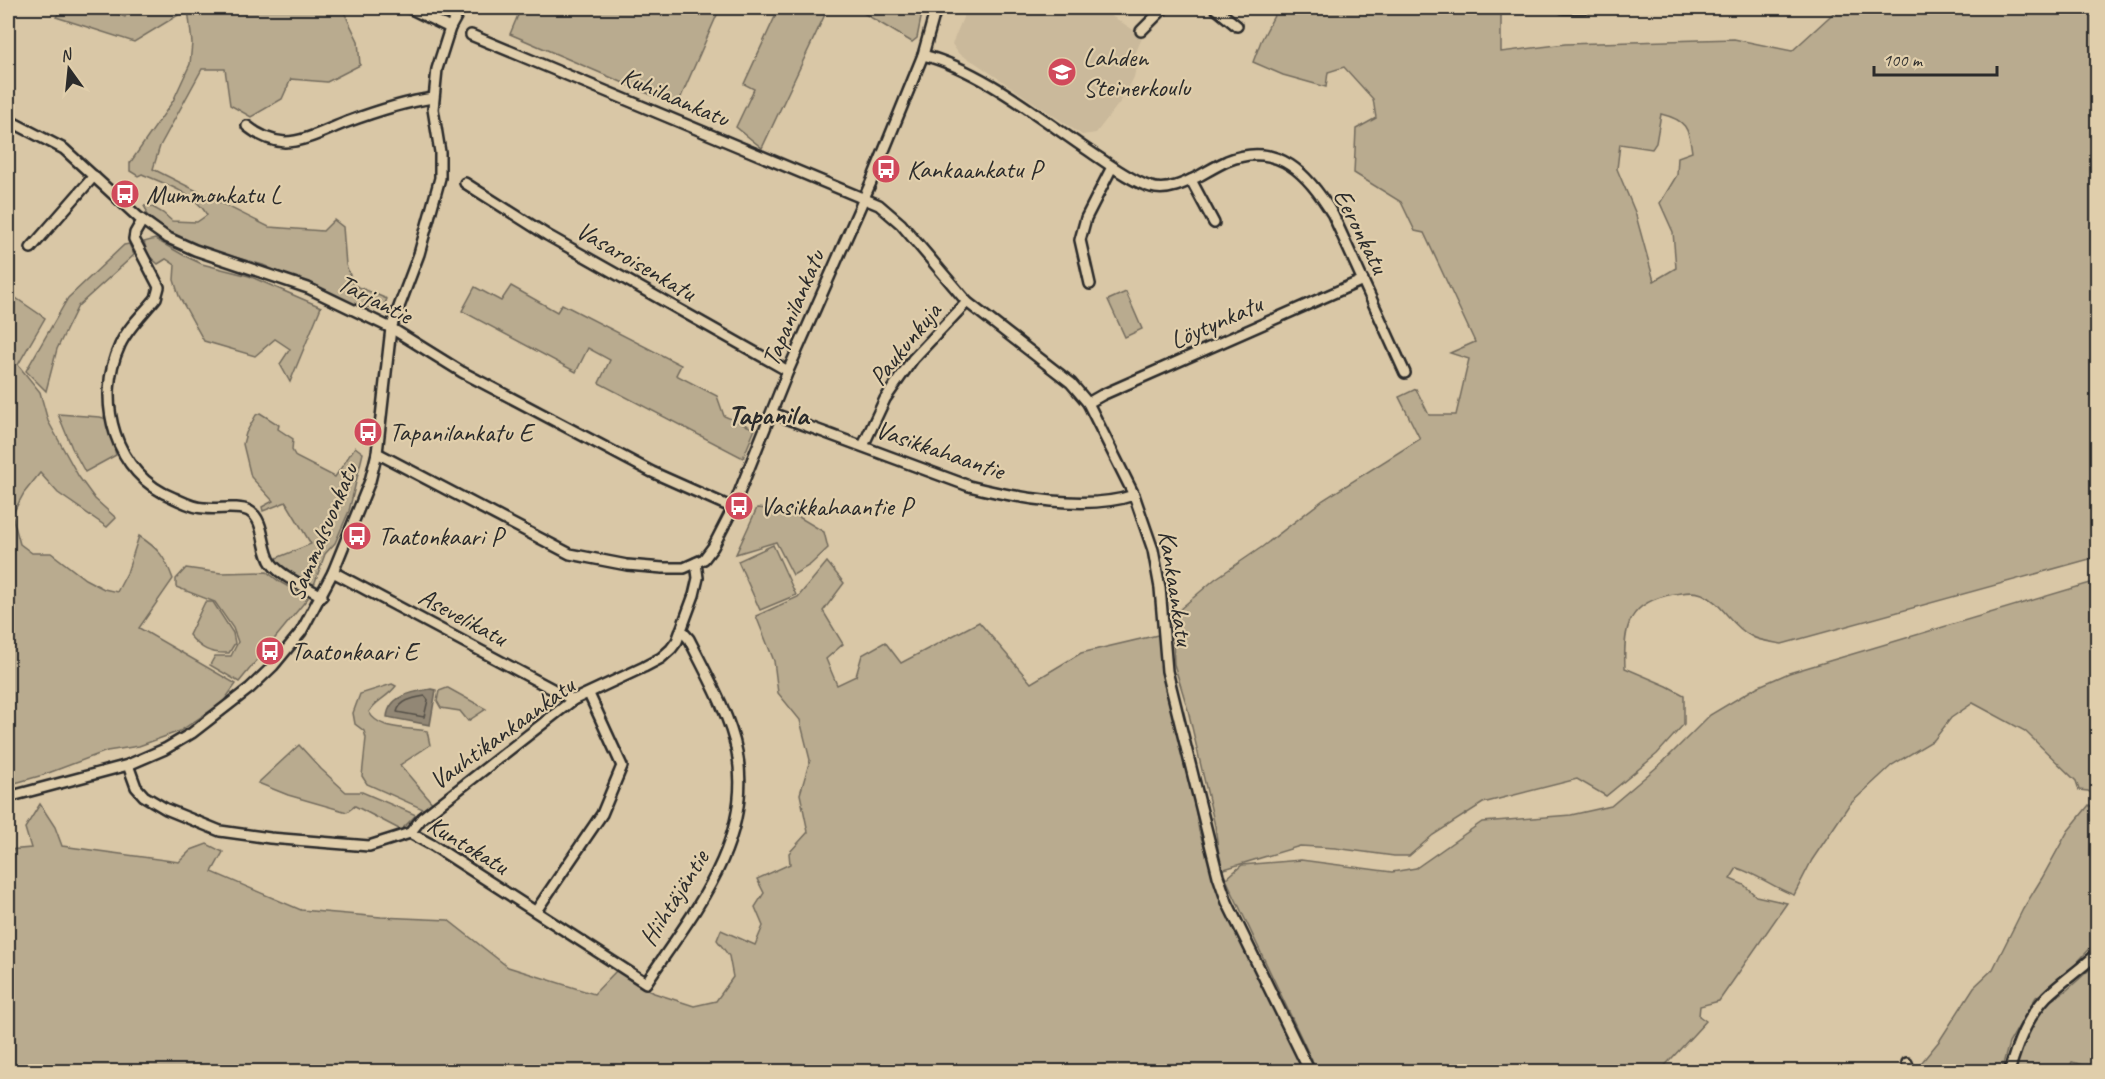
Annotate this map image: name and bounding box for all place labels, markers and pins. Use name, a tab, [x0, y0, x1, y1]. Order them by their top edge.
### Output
place label: Lahden Steinerkoulu	[1083, 41, 1192, 104]
school or university icon: Lahden Steinerkoulu	[1046, 56, 1078, 88]
bus stop icon: Kankaankatu P	[870, 153, 902, 185]
place label: Kankaankatu P	[907, 153, 1046, 186]
bus stop icon: Mummonkatu L	[109, 178, 141, 210]
place label: Mummonkatu L	[146, 178, 282, 211]
bus stop icon: Tapanilankatu E	[352, 416, 384, 448]
place label: Tapanilankatu E	[389, 416, 536, 449]
bus stop icon: Vasikkahaantie P	[723, 490, 755, 522]
place label: Vasikkahaantie P	[760, 490, 916, 523]
bus stop icon: Taatonkaari P	[341, 520, 373, 552]
place label: Taatonkaari P	[378, 520, 507, 553]
bus stop icon: Taatonkaari E	[254, 635, 286, 667]
place label: Taatonkaari E	[291, 635, 421, 668]

